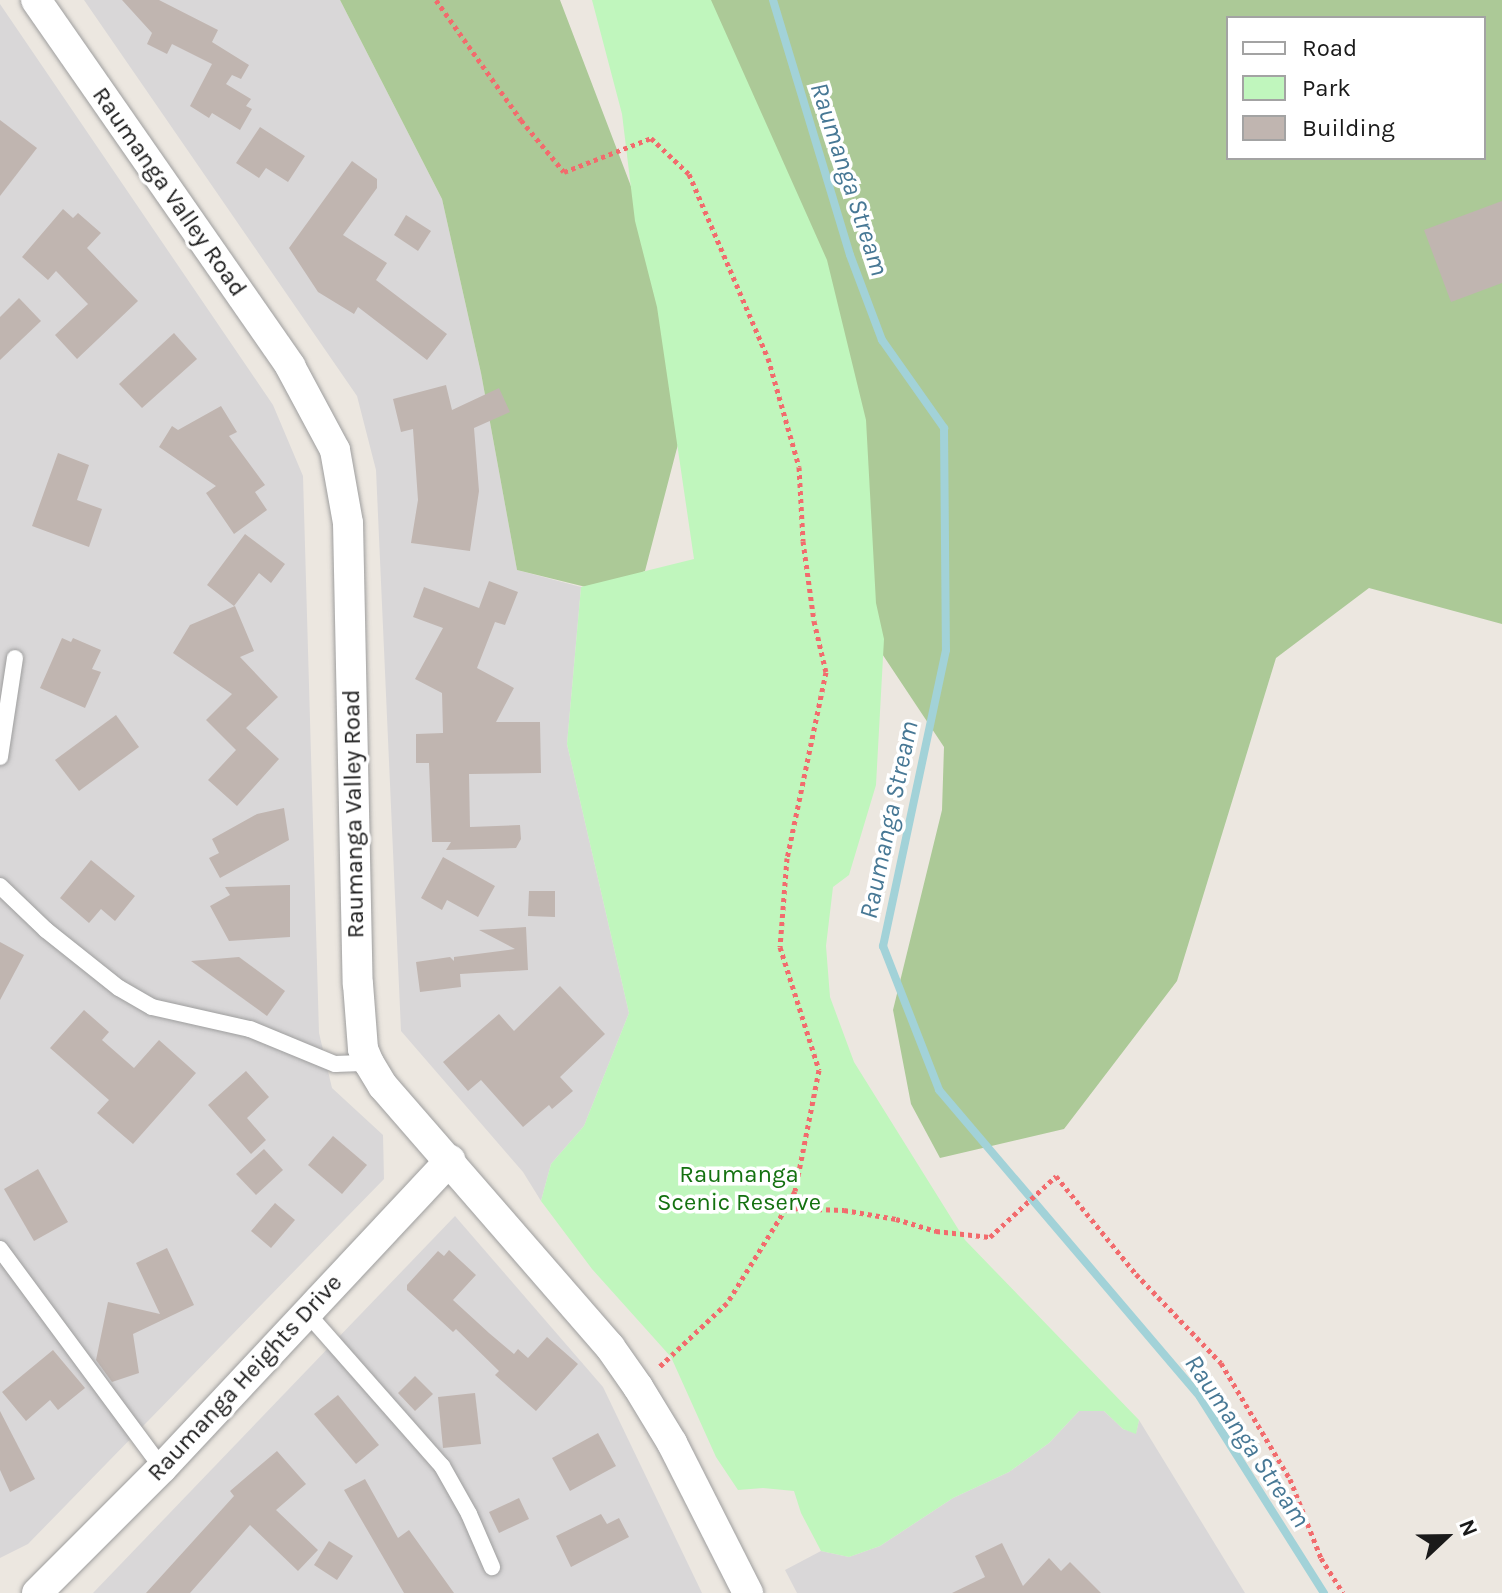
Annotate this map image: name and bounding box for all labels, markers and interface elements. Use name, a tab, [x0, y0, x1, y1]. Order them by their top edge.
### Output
legend	[1226, 16, 1486, 160]
text: Road	[1302, 34, 1357, 62]
text: Park	[1302, 74, 1351, 102]
water label: Raumanga Stream	[803, 78, 895, 280]
street label: Raumanga Valley Road	[86, 82, 252, 302]
text: Building	[1302, 114, 1395, 142]
street label: Raumanga Valley Road	[337, 689, 371, 939]
water label: Raumanga Stream	[853, 718, 925, 922]
park label: Raumanga Scenic Reserve	[657, 1161, 821, 1217]
street label: Raumanga Heights Drive	[142, 1269, 348, 1487]
water label: Raumanga Stream	[1178, 1349, 1316, 1533]
north arrow	[1406, 1497, 1486, 1577]
text: N	[1453, 1516, 1483, 1540]

